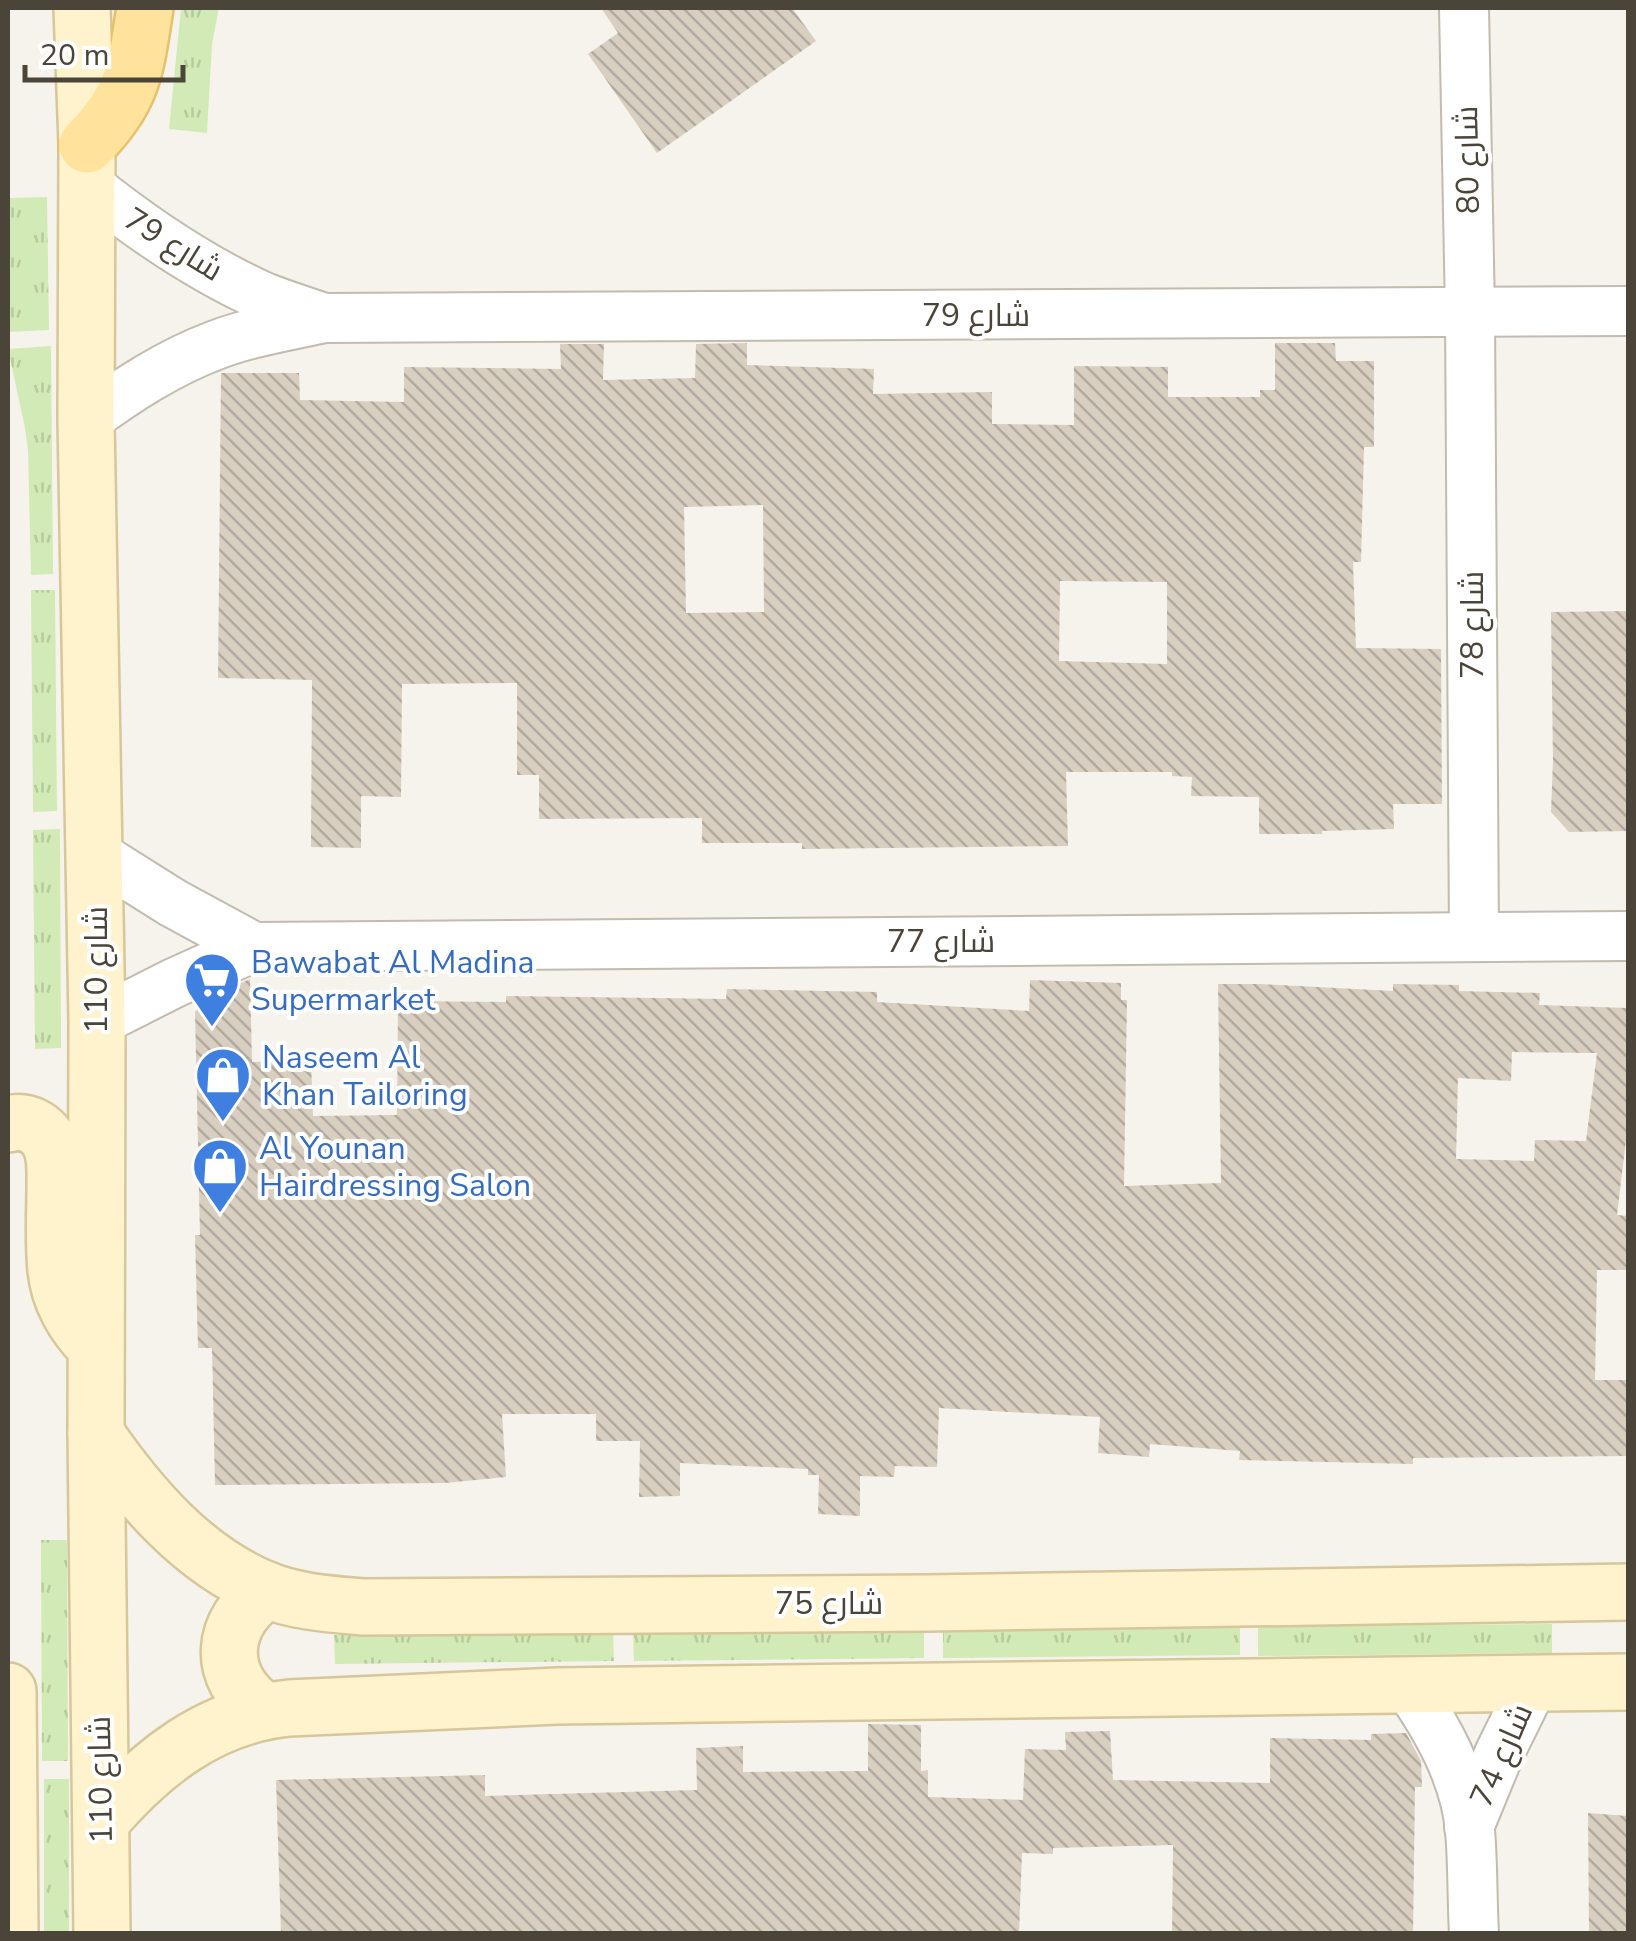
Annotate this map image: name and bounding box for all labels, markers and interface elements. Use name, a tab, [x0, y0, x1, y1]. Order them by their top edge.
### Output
scale bar	[25, 20, 182, 82]
text: 20 m	[40, 35, 109, 76]
street label: شارع 80	[1445, 105, 1490, 215]
street label: شارع 79	[116, 197, 231, 291]
street label: شارع 79	[922, 294, 1030, 337]
street label: شارع 78	[1451, 571, 1494, 679]
street label: شارع 110	[75, 906, 118, 1034]
street label: شارع 77	[887, 920, 995, 963]
place label: Bawabat Al Madina Supermarket	[251, 941, 535, 1021]
supermarket icon: Bawabat Al Madina Supermarket	[182, 950, 242, 1029]
place label: Naseem Al Khan Tailoring	[262, 1036, 468, 1116]
shop icon: Naseem Al Khan Tailoring	[193, 1045, 253, 1124]
place label: Al Younan Hairdressing Salon	[259, 1127, 531, 1207]
shop icon: Al Younan Hairdressing Salon	[190, 1136, 250, 1215]
street label: شارع 75	[775, 1582, 883, 1625]
street label: شارع 74	[1460, 1697, 1543, 1814]
street label: شارع 110	[78, 1716, 123, 1844]

